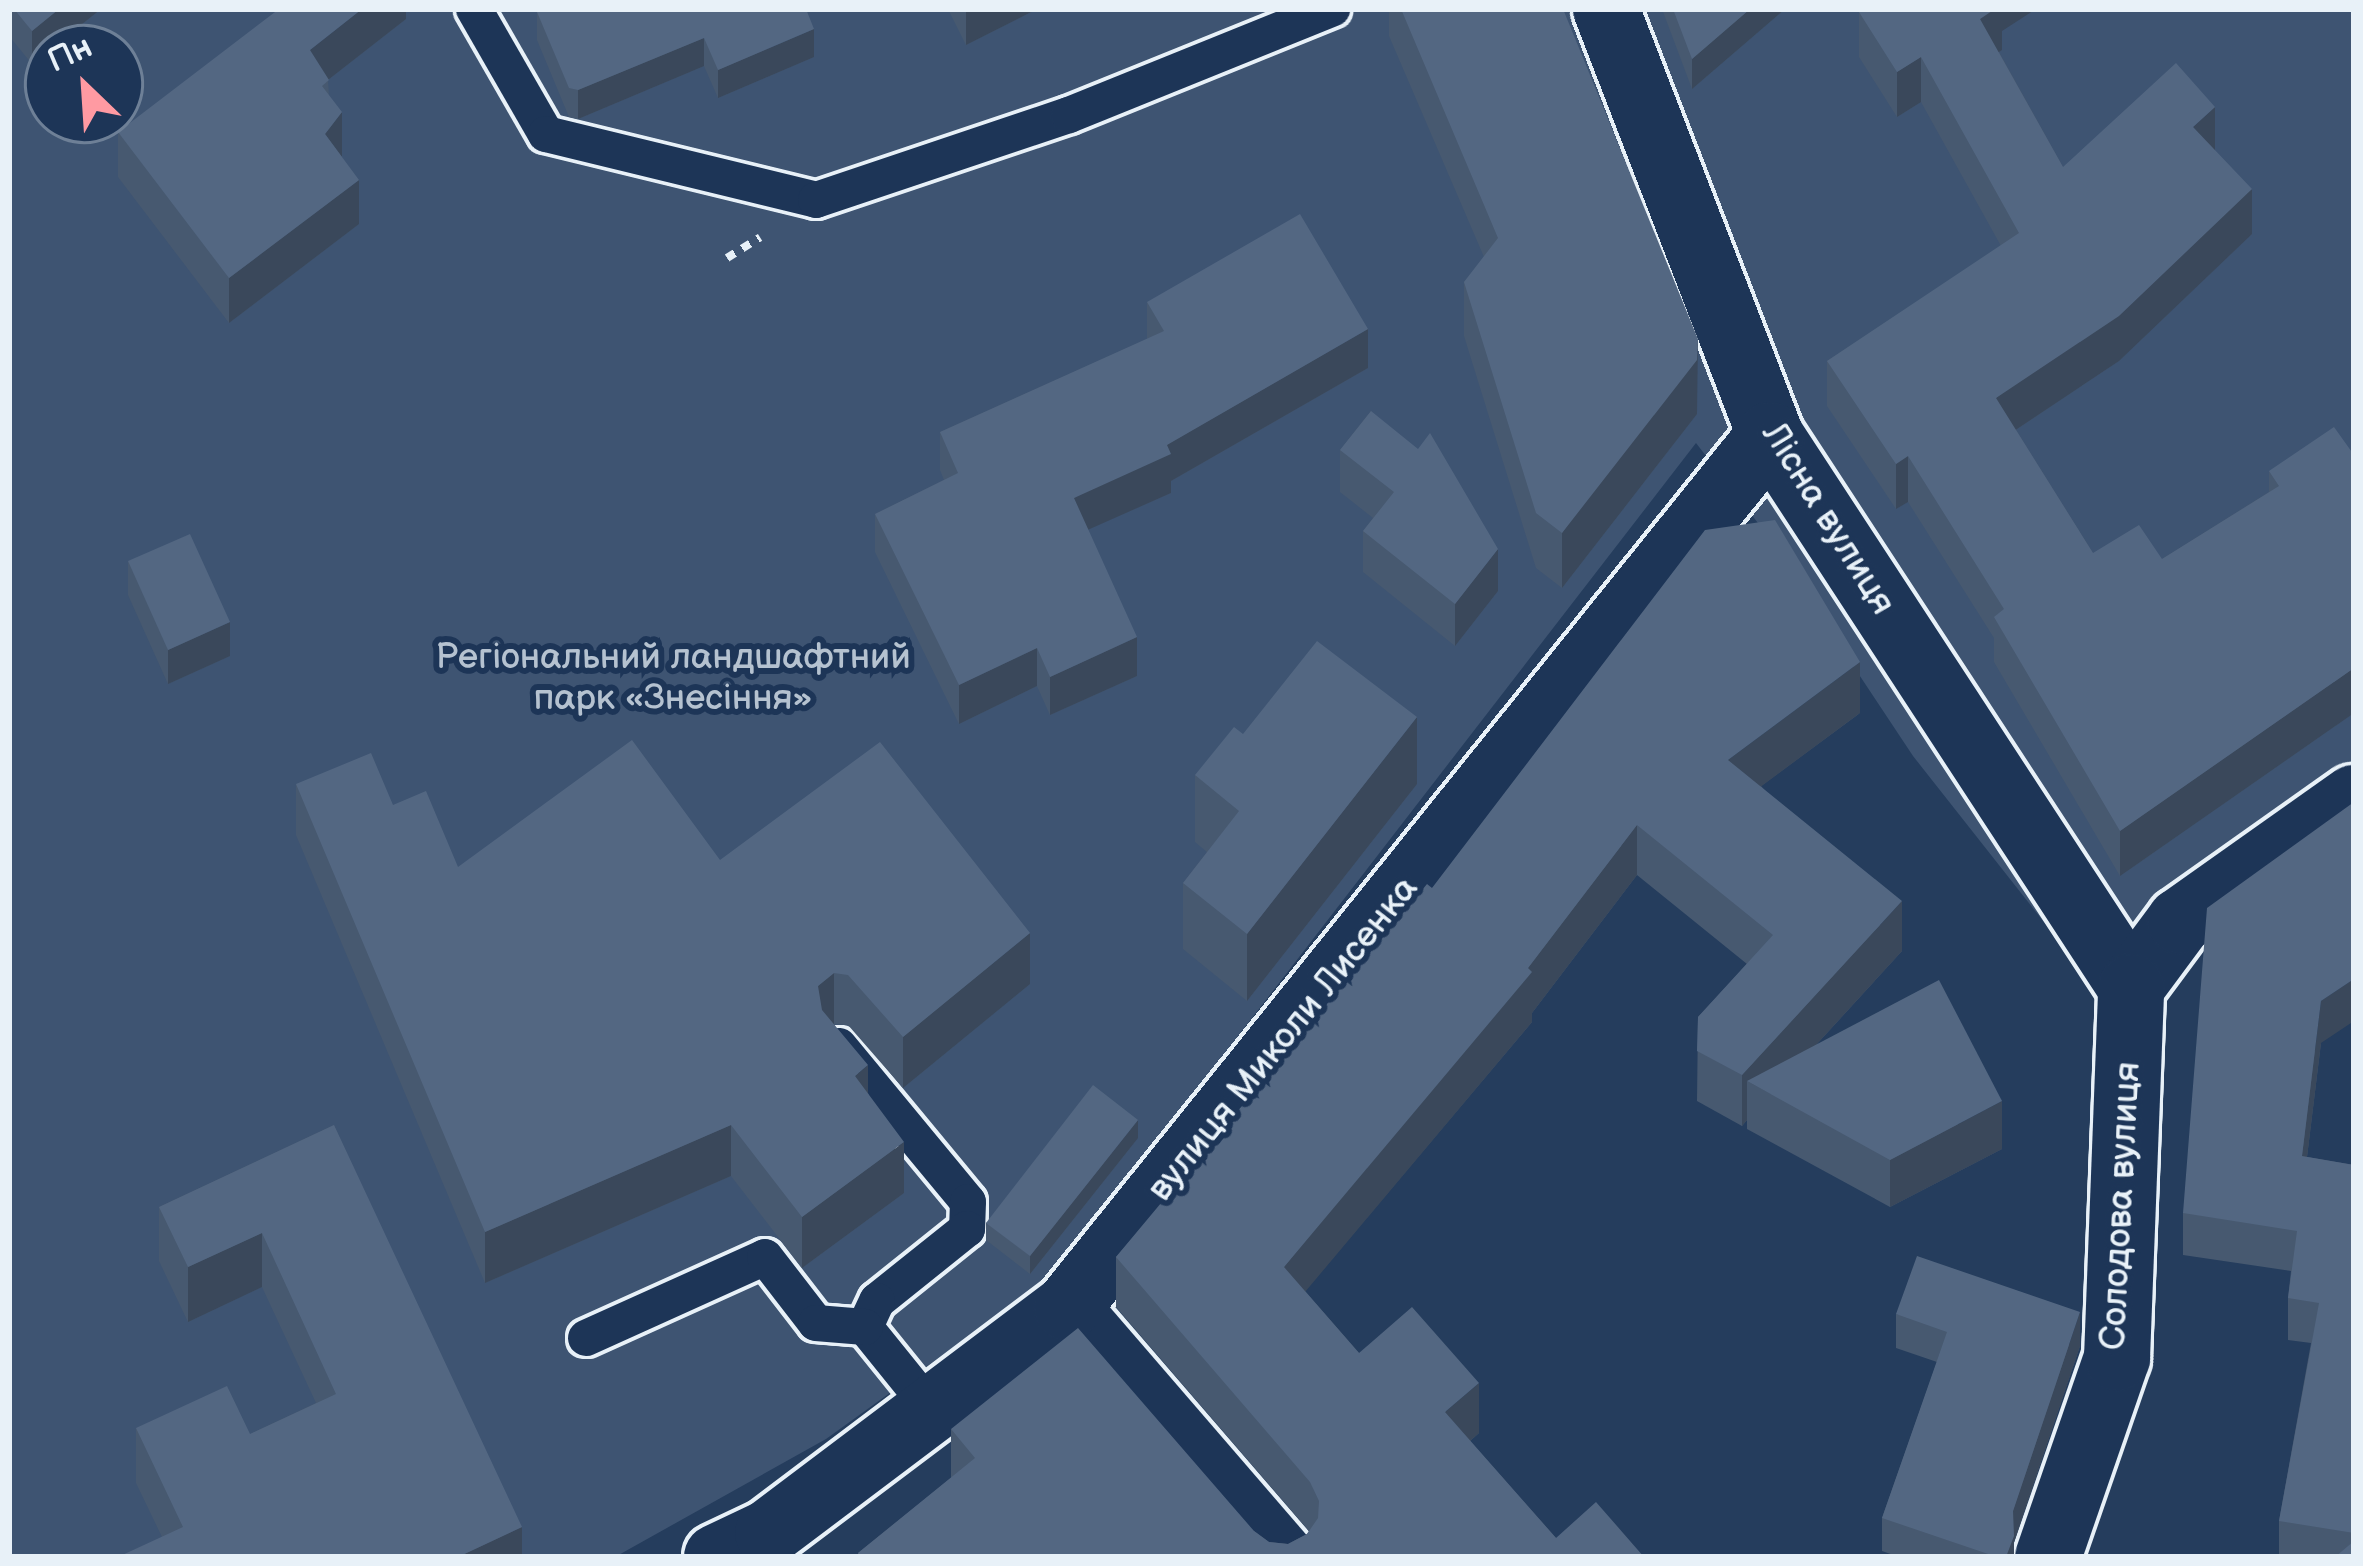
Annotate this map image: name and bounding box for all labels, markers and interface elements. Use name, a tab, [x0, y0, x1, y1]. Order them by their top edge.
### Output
north arrow	[24, 24, 144, 144]
text: Пн	[42, 27, 98, 82]
street label: Лісна вулиця	[1752, 415, 1904, 623]
park label: Регіональний ландшафтний парк «Знесіння»	[435, 635, 911, 720]
street label: вулиця Миколи Лисенка	[1139, 868, 1427, 1210]
street label: Солодова вулиця	[2092, 1061, 2150, 1351]

